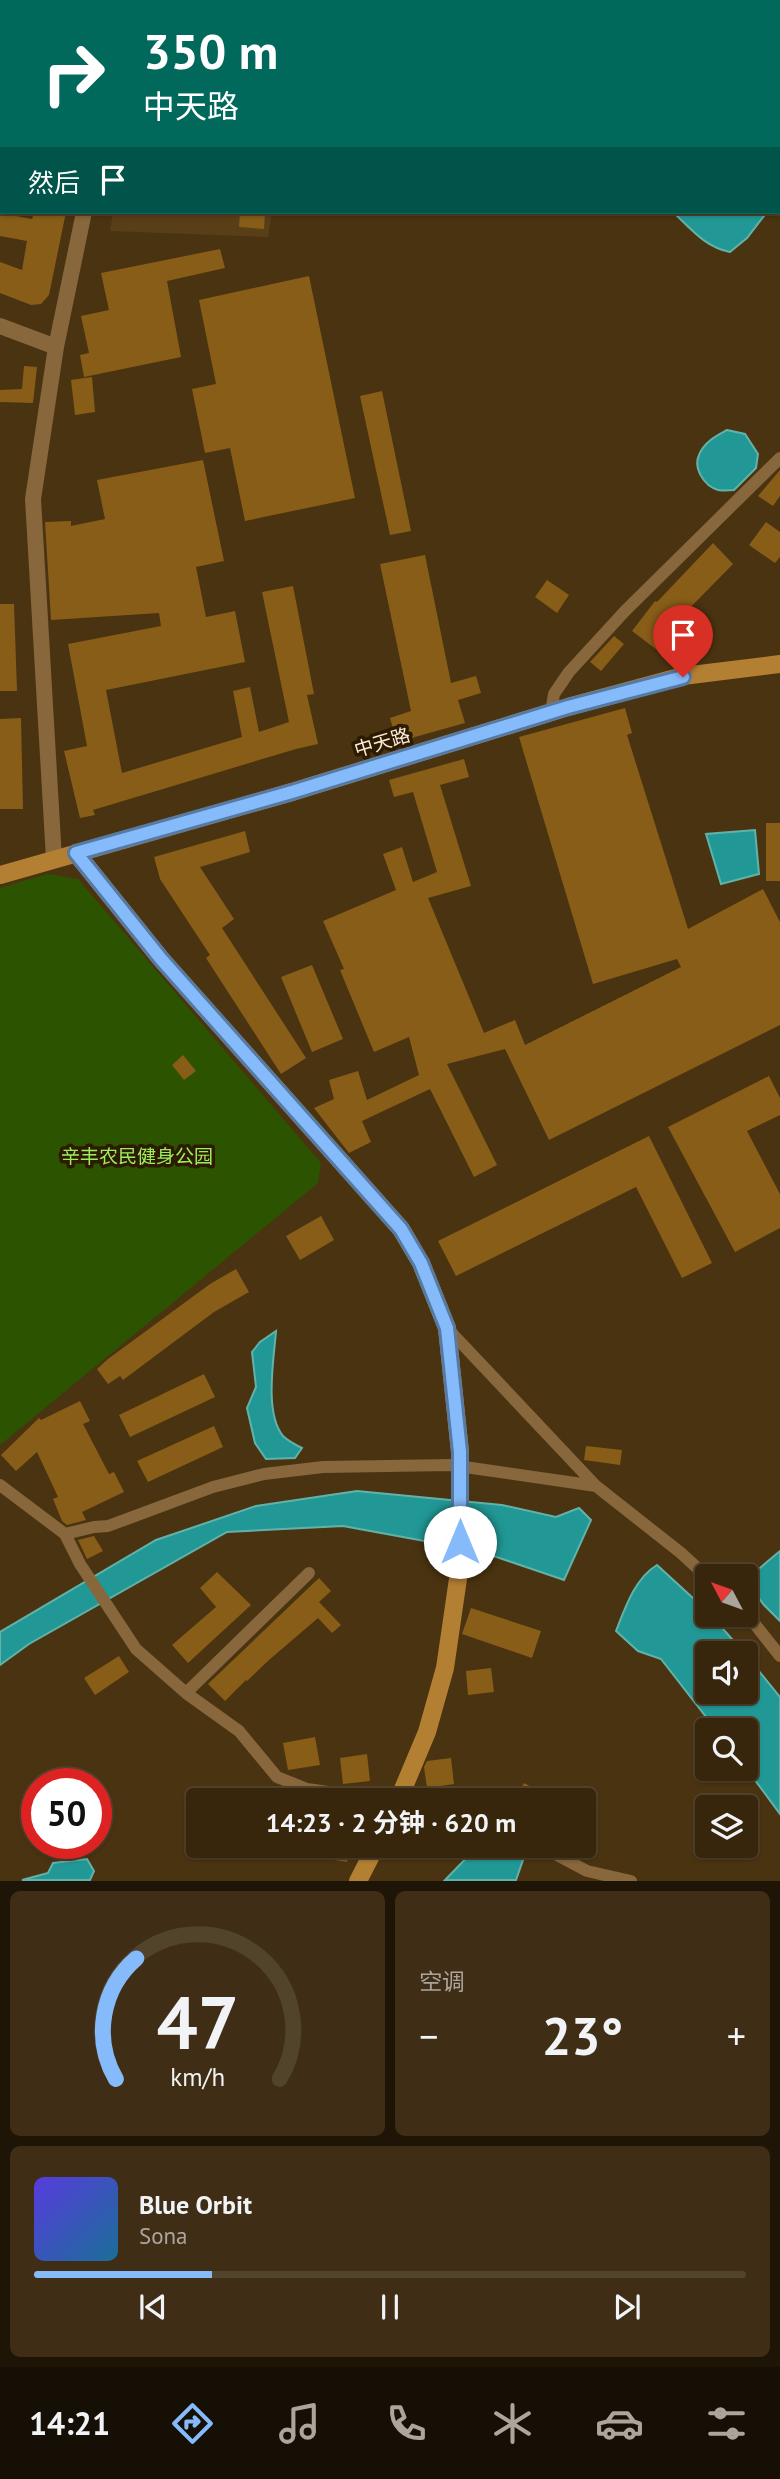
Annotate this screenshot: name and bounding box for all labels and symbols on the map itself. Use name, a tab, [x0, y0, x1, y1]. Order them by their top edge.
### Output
pin	[653, 605, 713, 677]
street label: 中天路	[351, 722, 413, 762]
park label: 辛丰农民健身公园	[61, 1144, 213, 1168]
position arrow	[423, 1505, 497, 1579]
north arrow	[695, 1564, 758, 1628]
speed limit sign: 50	[21, 1768, 112, 1859]

